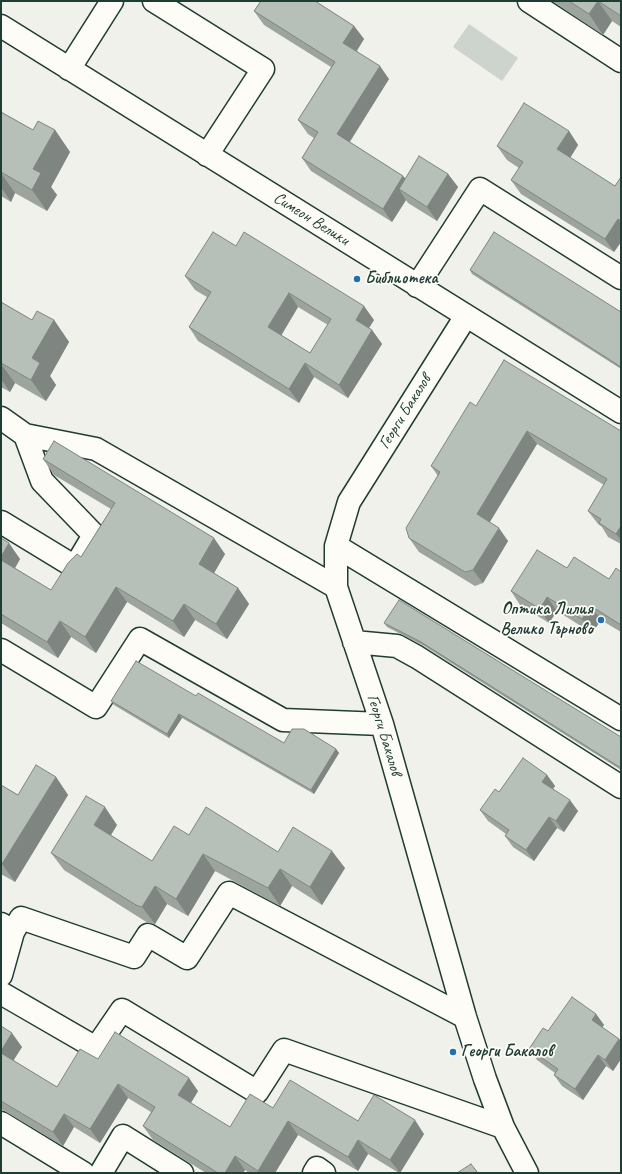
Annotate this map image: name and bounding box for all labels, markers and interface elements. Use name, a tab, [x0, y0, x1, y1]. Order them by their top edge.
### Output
street label: Симеон Велики	[269, 188, 353, 250]
place label: Библиотека	[365, 269, 438, 289]
marker: Библиотека	[352, 274, 362, 284]
street label: Георги Бакалов	[374, 371, 436, 453]
place label: Оптика Лилия Велико Търново	[500, 600, 593, 640]
marker: Оптика Лилия Велико Търново	[596, 615, 606, 625]
street label: Георги Бакалов	[362, 692, 406, 778]
place label: Георги Бакалов	[461, 1042, 553, 1062]
marker: Георги Бакалов	[448, 1047, 458, 1057]

